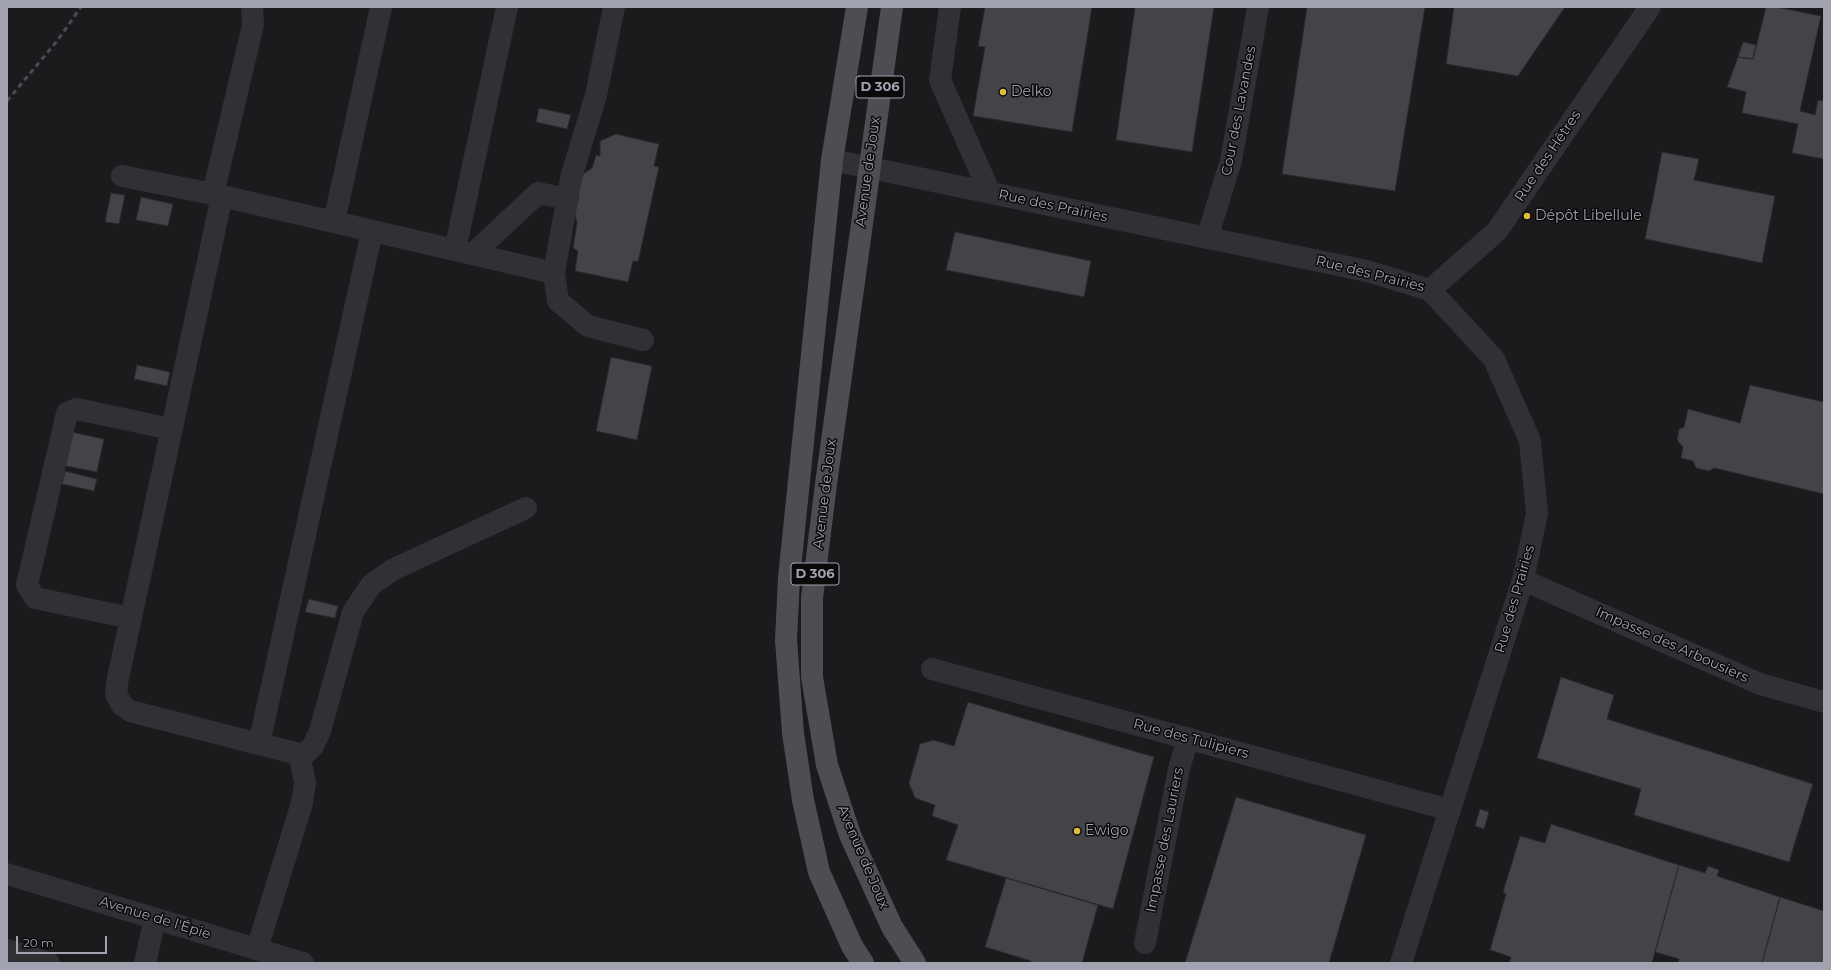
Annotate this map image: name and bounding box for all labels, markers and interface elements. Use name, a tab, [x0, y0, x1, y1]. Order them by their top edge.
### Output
street label: Cour des Lavandes	[1218, 45, 1260, 177]
road number: D 306	[856, 76, 904, 98]
place label: Delko	[1011, 84, 1052, 100]
marker: Delko	[998, 87, 1008, 97]
street label: Rue des Hêtres	[1511, 107, 1585, 205]
street label: Avenue de Joux	[852, 116, 884, 228]
street label: Rue des Prairies	[997, 186, 1109, 226]
place label: Dépôt Libellule	[1535, 208, 1642, 224]
marker: Dépôt Libellule	[1522, 211, 1532, 221]
street label: Rue des Prairies	[1314, 252, 1426, 296]
street label: Avenue de Joux	[810, 438, 840, 550]
street label: Rue des Prairies	[1492, 543, 1538, 655]
road number: D 306	[791, 563, 839, 585]
street label: Impasse des Arbousiers	[1593, 604, 1751, 686]
street label: Rue des Tulipiers	[1131, 715, 1251, 763]
street label: Impasse des Lauriers	[1143, 766, 1187, 914]
street label: Avenue de Joux	[834, 803, 892, 911]
place label: Ewigo	[1085, 823, 1129, 839]
marker: Ewigo	[1072, 826, 1082, 836]
street label: Avenue de l'Épie	[97, 893, 213, 943]
scale bar	[18, 928, 109, 954]
text: 20 m	[23, 935, 54, 950]

